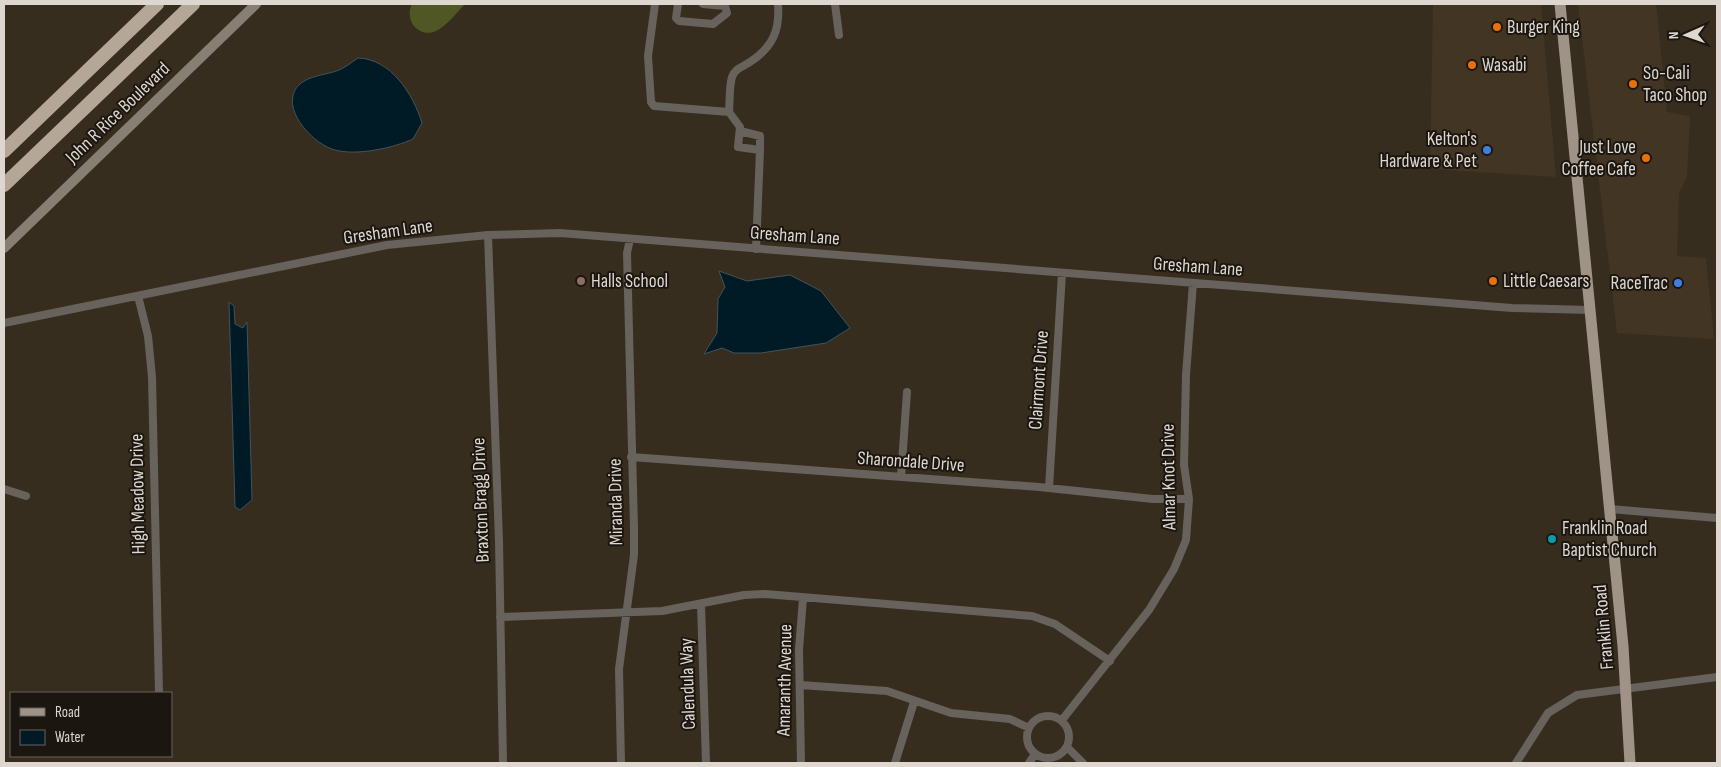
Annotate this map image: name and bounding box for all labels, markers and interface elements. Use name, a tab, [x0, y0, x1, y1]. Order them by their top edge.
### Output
north arrow	[1661, 10, 1711, 60]
place label: Burger King	[1507, 16, 1580, 39]
marker: Burger King	[1491, 21, 1503, 33]
text: N	[1665, 31, 1682, 39]
place label: Wasabi	[1482, 54, 1527, 77]
street label: John R Rice Boulevard	[60, 57, 175, 169]
marker: Wasabi	[1466, 59, 1478, 71]
place label: So-Cali Taco Shop	[1643, 62, 1707, 107]
marker: So-Cali Taco Shop	[1627, 78, 1639, 90]
place label: Kelton's Hardware & Pet	[1379, 128, 1477, 173]
place label: Just Love Coffee Cafe	[1561, 136, 1636, 181]
marker: Kelton's Hardware & Pet	[1481, 144, 1493, 156]
marker: Just Love Coffee Cafe	[1640, 152, 1652, 164]
street label: Gresham Lane	[342, 214, 434, 250]
street label: Gresham Lane	[749, 221, 841, 251]
street label: Gresham Lane	[1152, 252, 1244, 282]
place label: Halls School	[591, 270, 668, 293]
place label: Little Caesars	[1503, 270, 1589, 293]
place label: RaceTrac	[1611, 272, 1668, 295]
marker: Halls School	[575, 275, 587, 287]
marker: Little Caesars	[1487, 275, 1499, 287]
marker: RaceTrac	[1672, 277, 1684, 289]
street label: Clairmont Drive	[1024, 330, 1054, 430]
street label: Almar Knot Drive	[1157, 424, 1181, 531]
street label: High Meadow Drive	[125, 433, 151, 555]
street label: Braxton Bragg Drive	[467, 437, 495, 563]
street label: Sharondale Drive	[857, 447, 965, 477]
street label: Miranda Drive	[604, 458, 628, 546]
place label: Franklin Road Baptist Church	[1562, 517, 1657, 562]
marker: Franklin Road Baptist Church	[1546, 533, 1558, 545]
street label: Franklin Road	[1589, 584, 1619, 670]
street label: Amaranth Avenue	[773, 624, 797, 737]
street label: Calendula Way	[675, 637, 701, 730]
legend	[10, 692, 172, 757]
text: Road	[55, 703, 80, 722]
text: Water	[55, 728, 86, 747]

